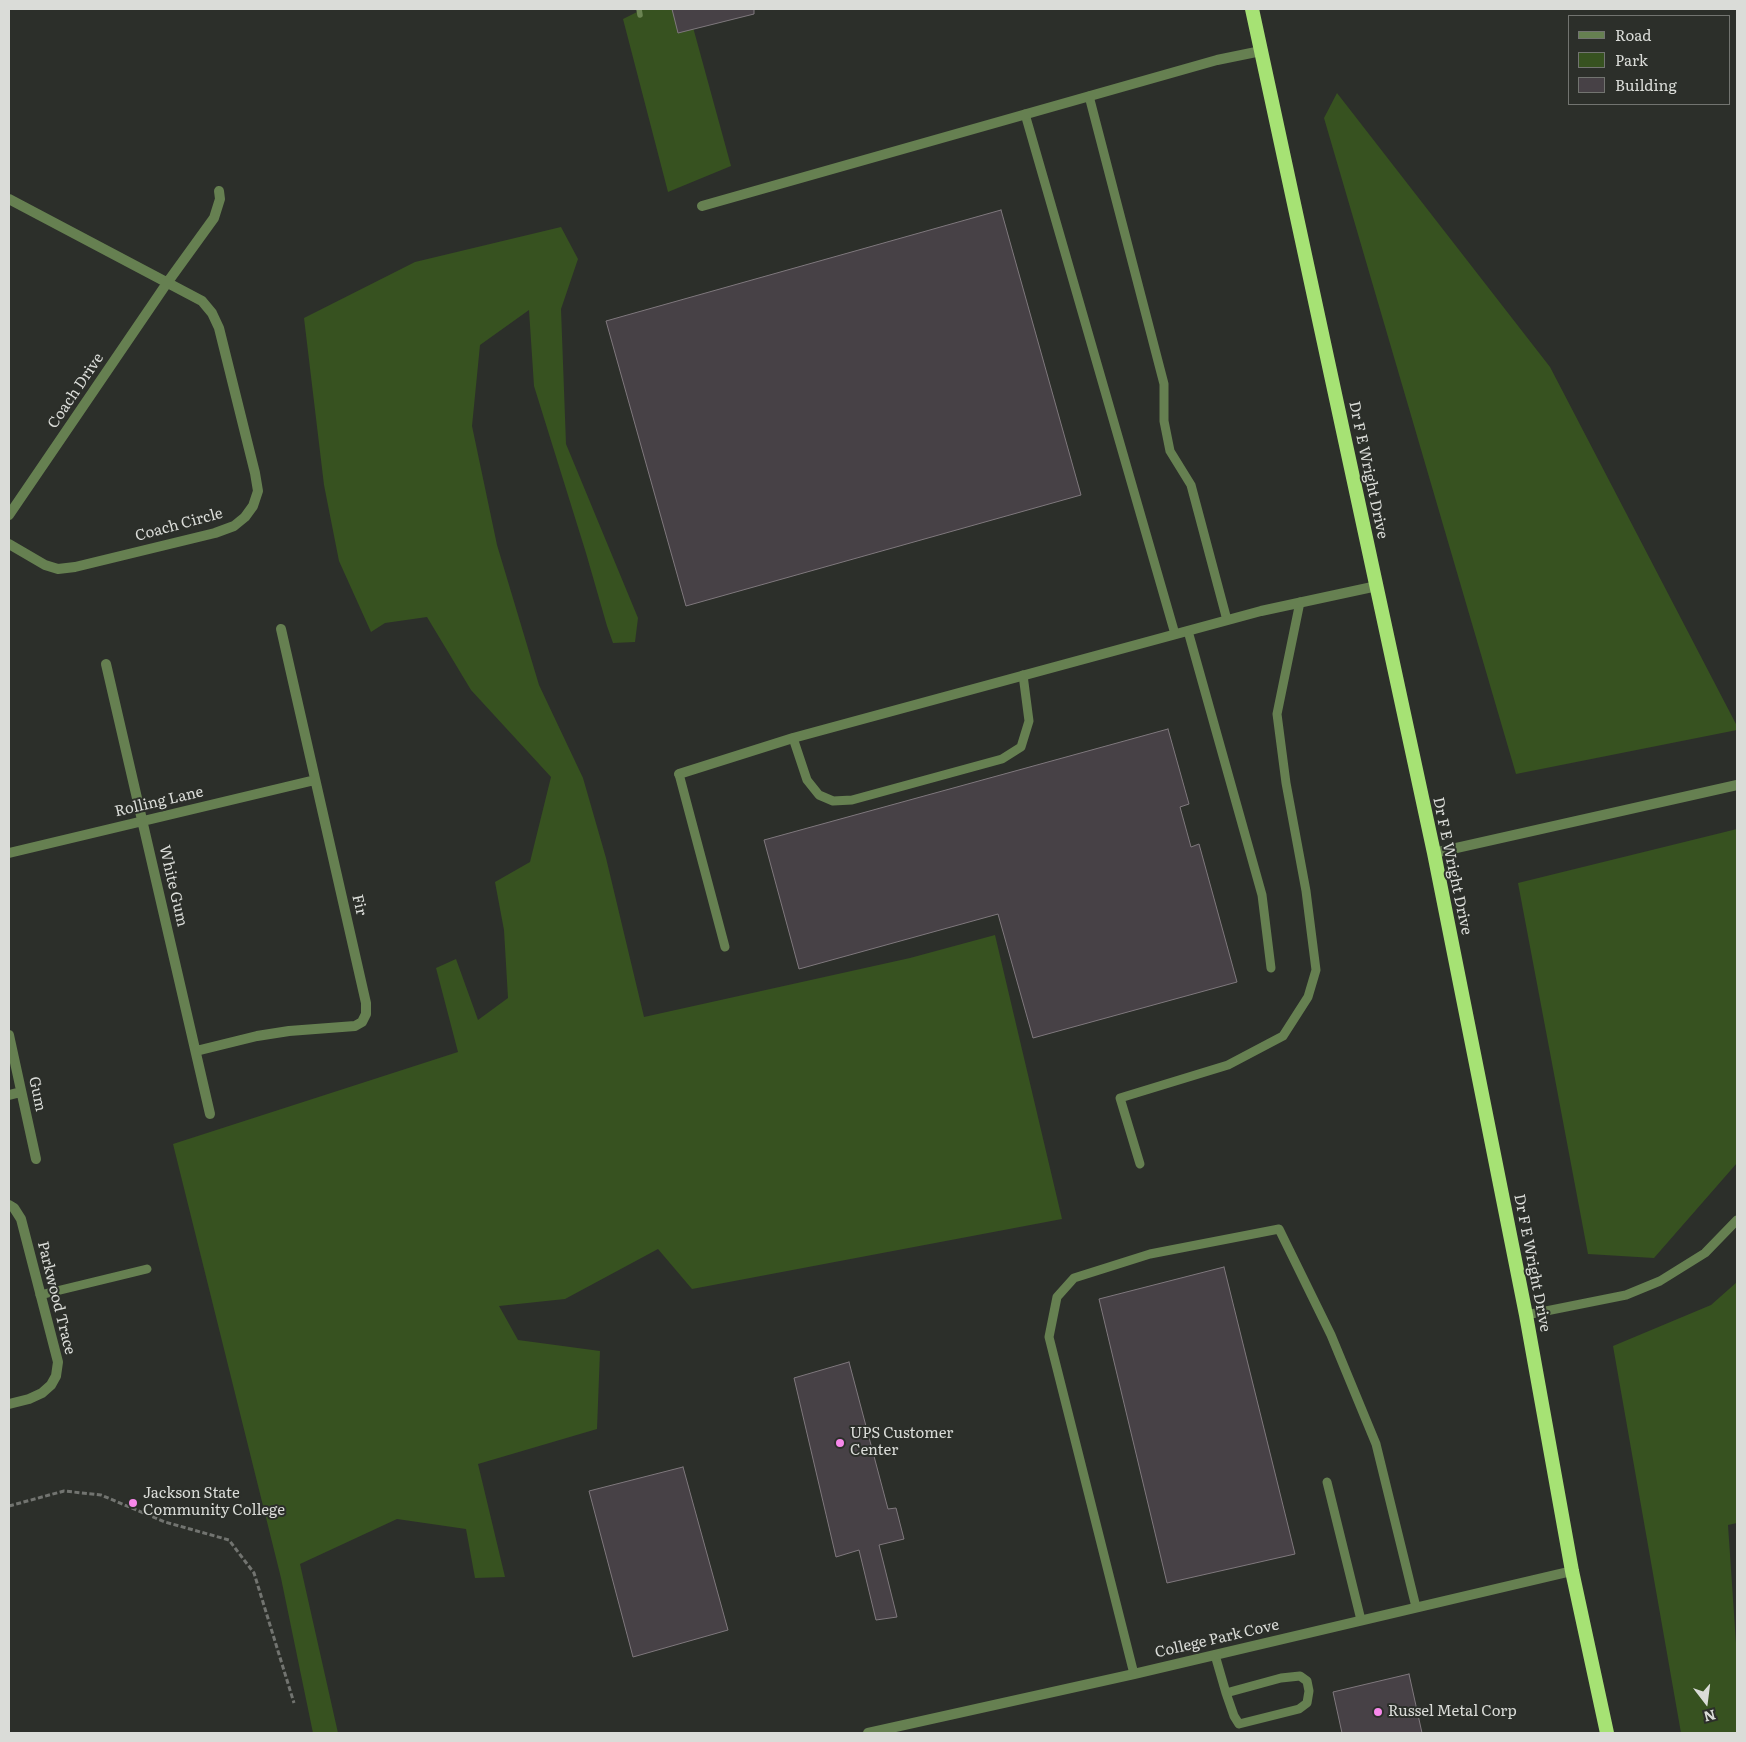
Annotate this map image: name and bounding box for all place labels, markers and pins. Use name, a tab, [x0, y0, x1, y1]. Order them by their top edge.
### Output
place label: UPS Customer Center	[850, 1425, 953, 1460]
marker: UPS Customer Center	[834, 1437, 846, 1449]
place label: Jackson State Community College	[143, 1485, 285, 1520]
marker: Jackson State Community College	[127, 1497, 139, 1509]
place label: Russel Metal Corp	[1388, 1703, 1517, 1721]
marker: Russel Metal Corp	[1372, 1706, 1384, 1718]

